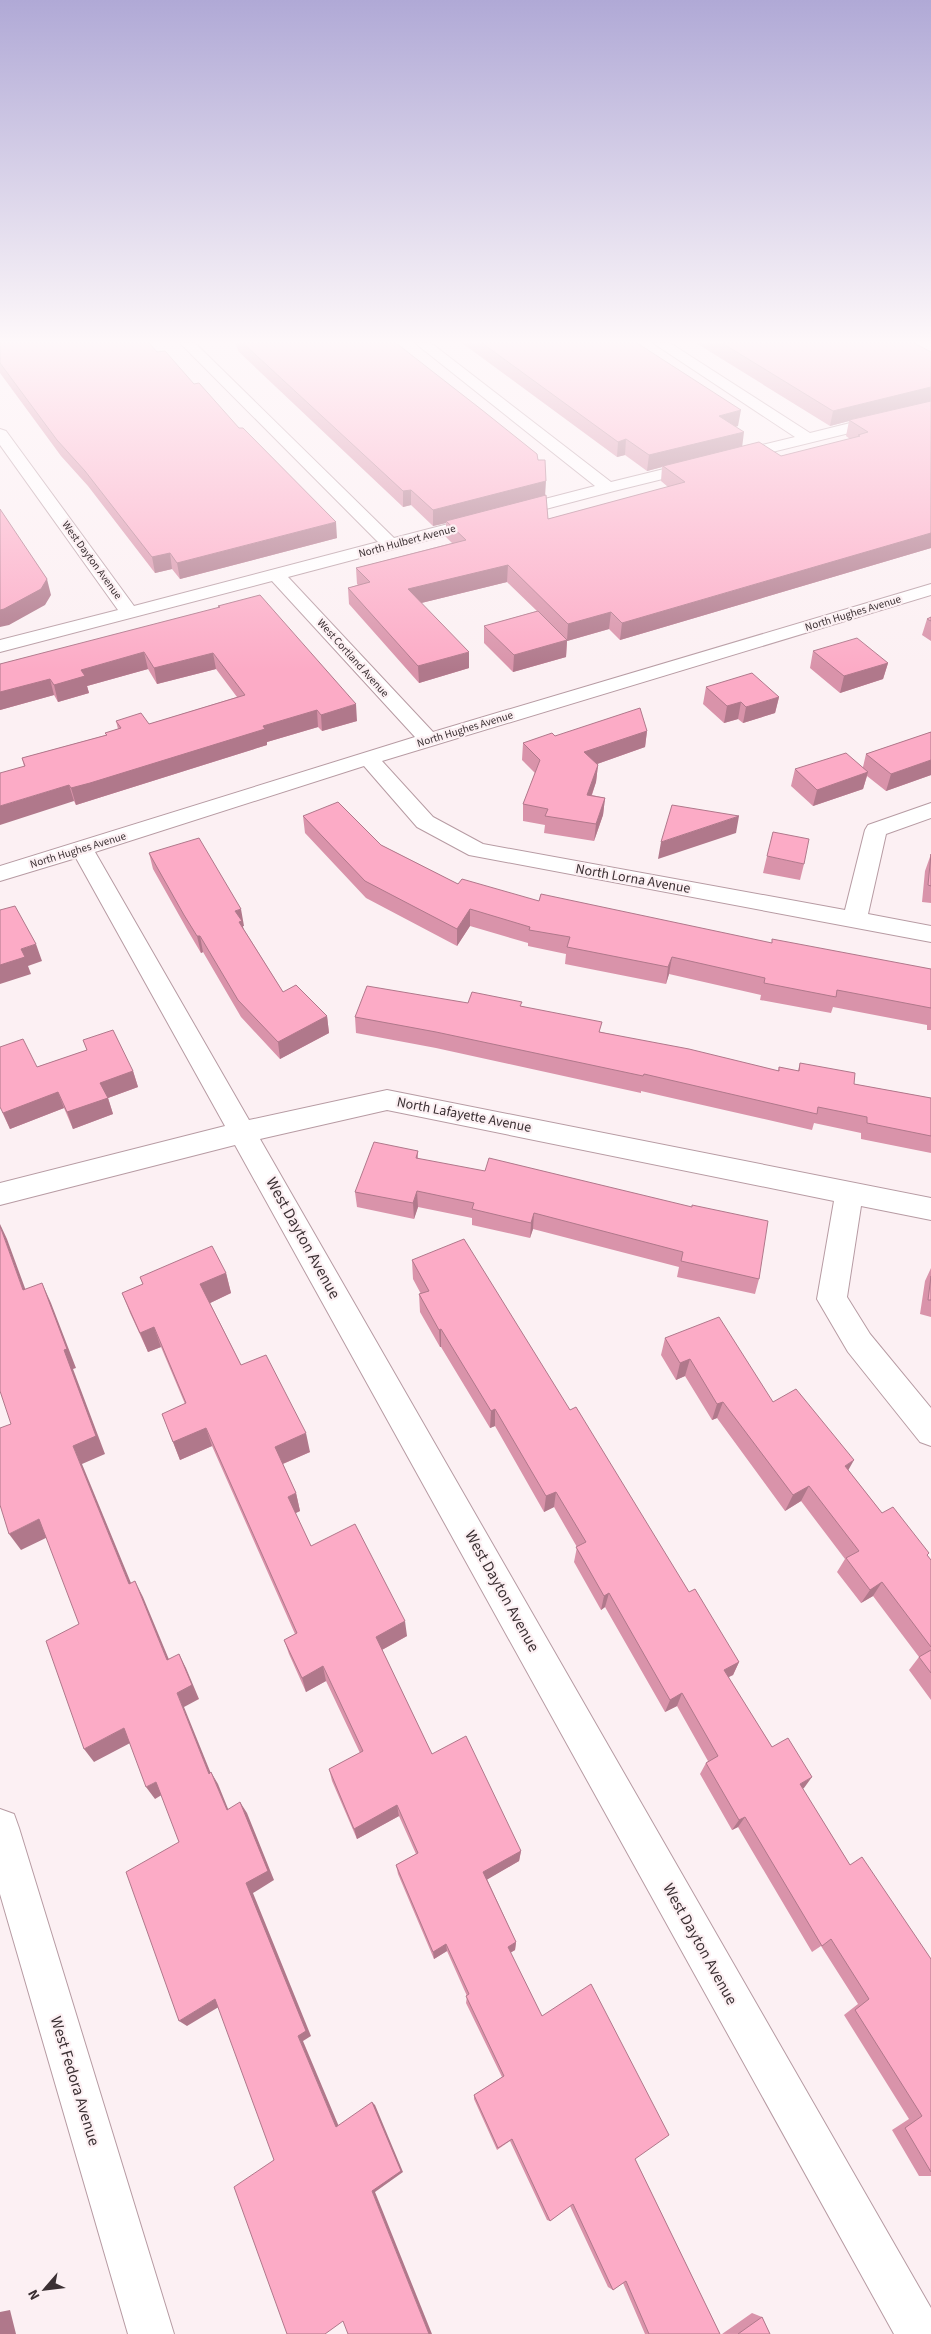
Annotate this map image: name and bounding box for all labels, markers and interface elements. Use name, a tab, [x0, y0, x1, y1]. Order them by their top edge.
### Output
street label: West Dayton Avenue	[58, 518, 126, 603]
street label: North Hulbert Avenue	[357, 521, 458, 561]
street label: North Hughes Avenue	[803, 591, 903, 635]
street label: West Cortland Avenue	[314, 616, 393, 701]
street label: North Hughes Avenue	[415, 707, 515, 751]
street label: North Hughes Avenue	[28, 828, 128, 872]
street label: North Lorna Avenue	[574, 859, 692, 899]
street label: North Lafayette Avenue	[395, 1092, 533, 1138]
street label: West Dayton Avenue	[260, 1173, 346, 1303]
street label: West Dayton Avenue	[459, 1526, 545, 1656]
street label: West Dayton Avenue	[657, 1879, 743, 2009]
street label: West Fedora Avenue	[45, 2014, 105, 2149]
north arrow	[20, 2264, 70, 2314]
text: N	[23, 2286, 45, 2303]

